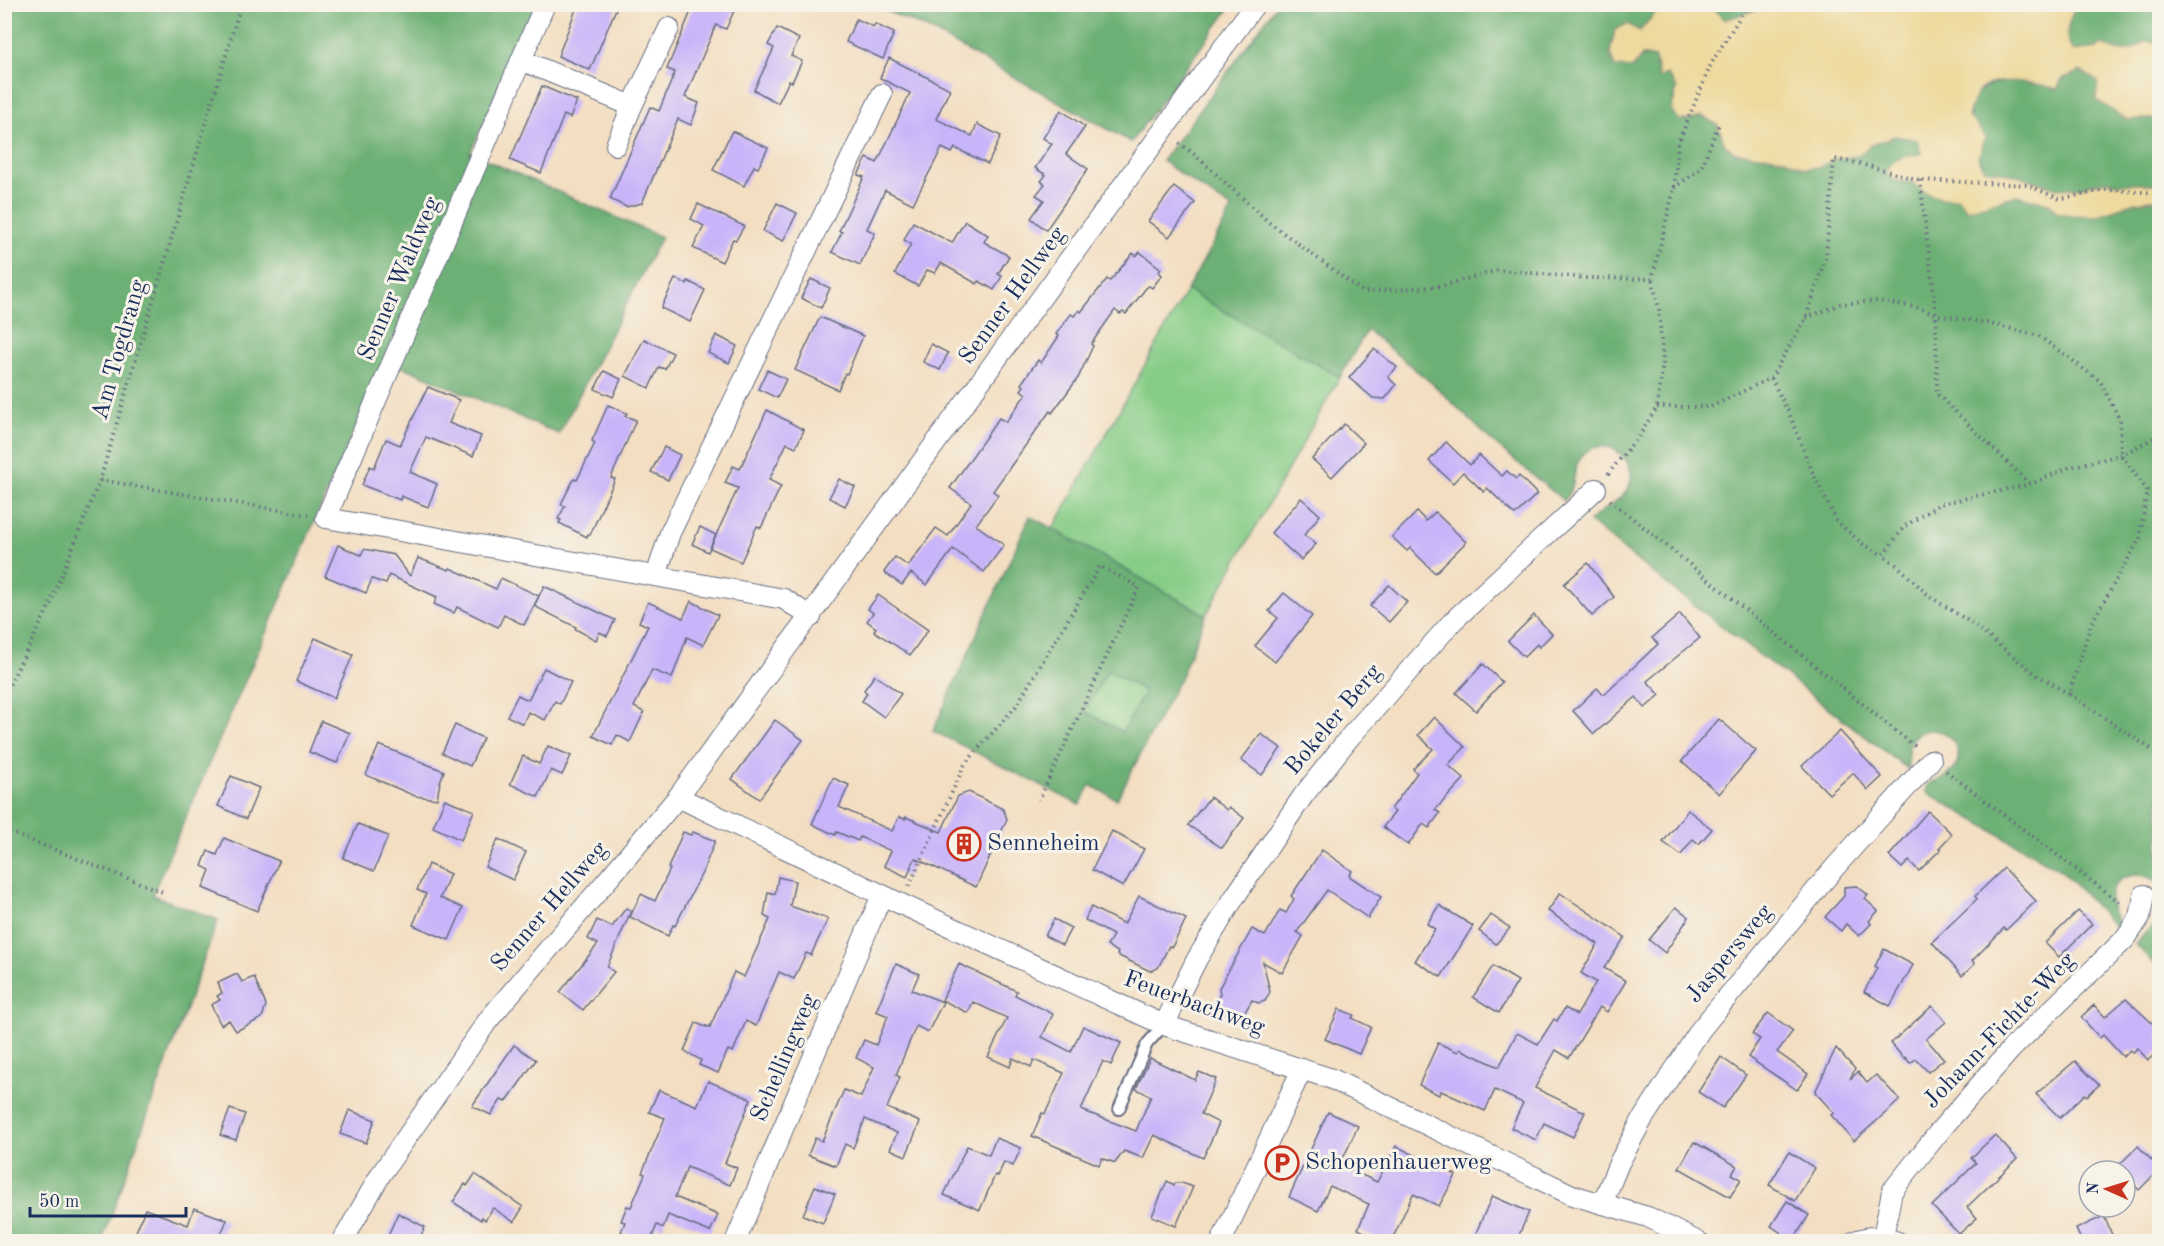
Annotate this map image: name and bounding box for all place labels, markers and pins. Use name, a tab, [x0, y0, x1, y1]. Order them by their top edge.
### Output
building icon: Senneheim	[946, 826, 982, 862]
place label: Senneheim	[987, 832, 1100, 856]
parking icon: Schopenhauerweg	[1264, 1145, 1300, 1181]
place label: Schopenhauerweg	[1305, 1151, 1492, 1175]

